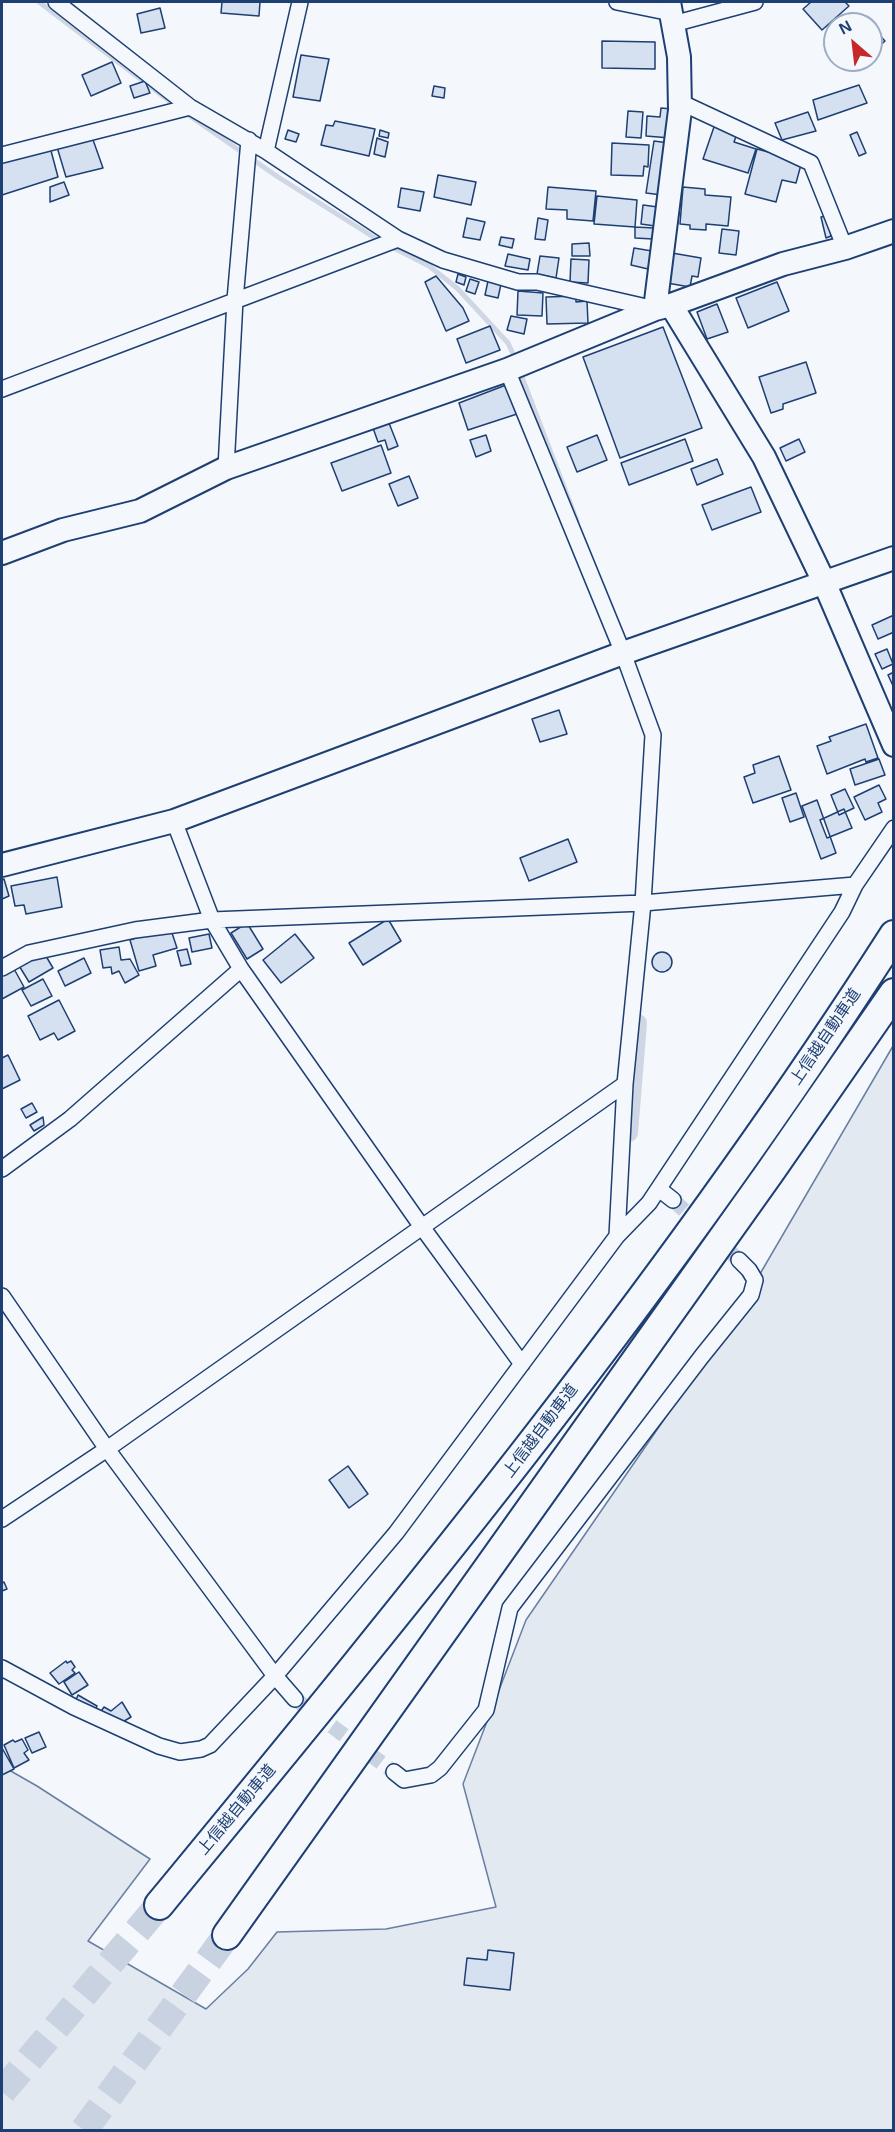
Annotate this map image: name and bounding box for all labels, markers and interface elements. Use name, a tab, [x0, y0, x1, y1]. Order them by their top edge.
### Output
north arrow	[823, 12, 883, 72]
text: N	[836, 17, 854, 38]
street label: 上信越自動車道	[787, 985, 865, 1089]
street label: 上信越自動車道	[500, 1380, 582, 1482]
street label: 上信越自動車道	[194, 1761, 280, 1859]

